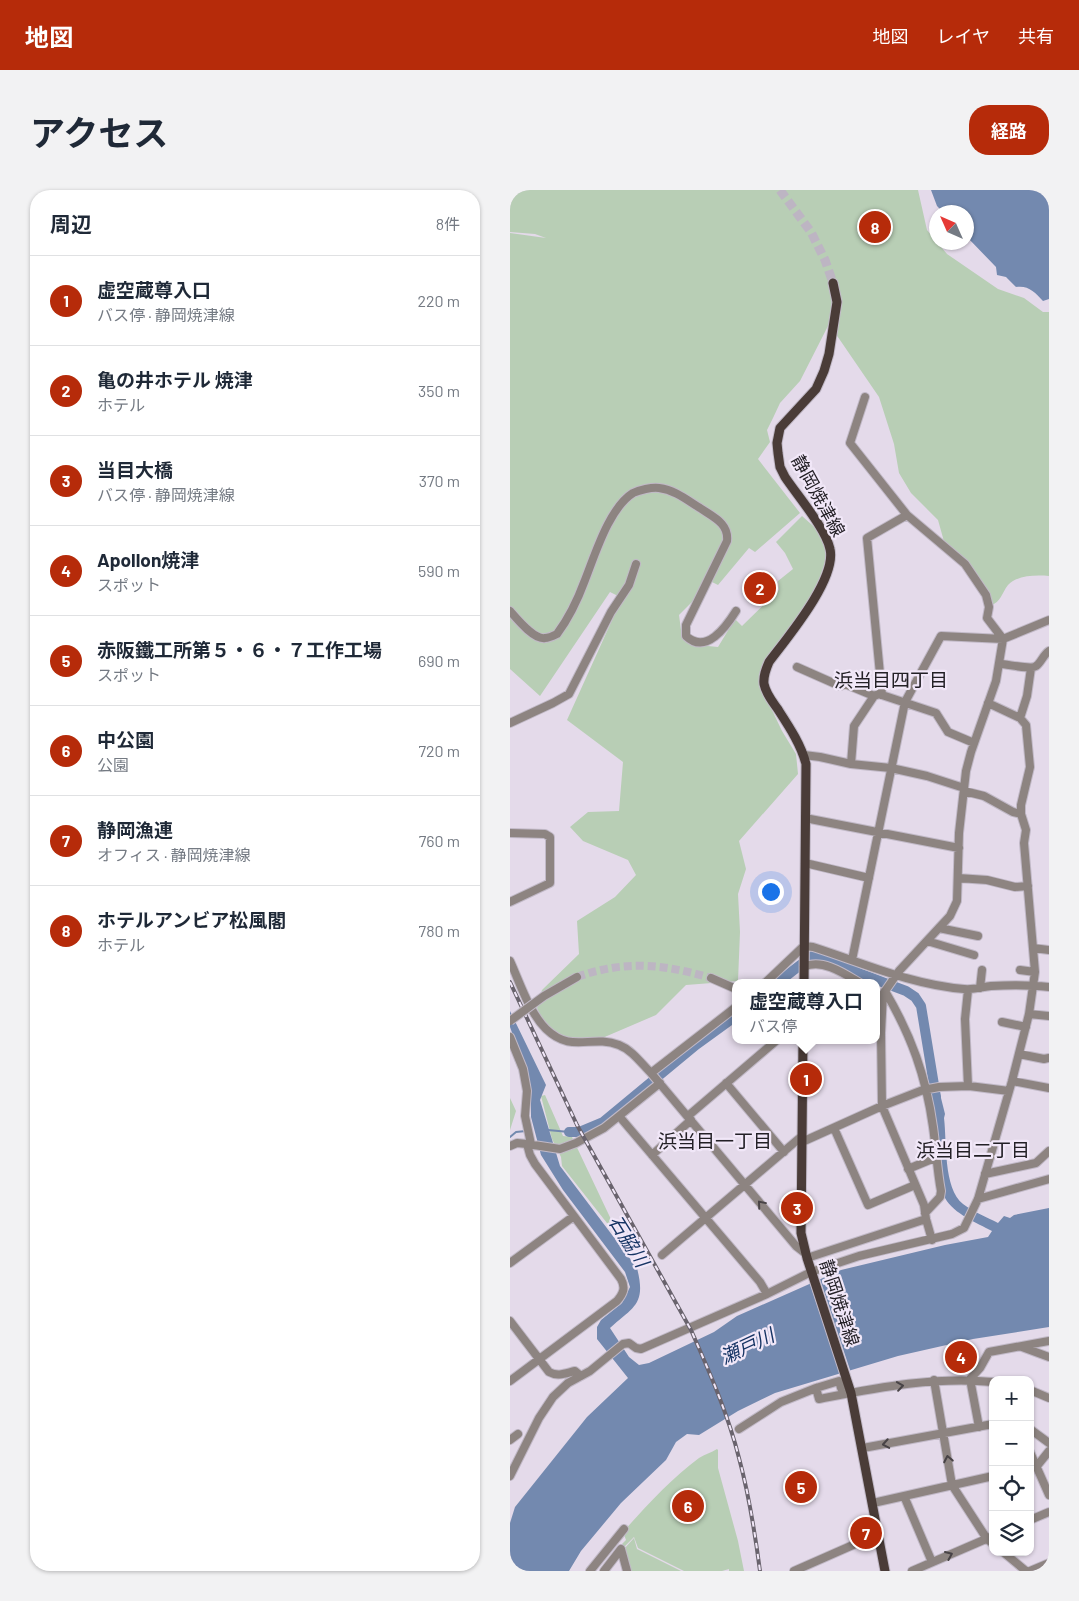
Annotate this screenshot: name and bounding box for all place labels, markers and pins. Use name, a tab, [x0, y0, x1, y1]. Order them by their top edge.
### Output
pin: 8	[859, 208, 891, 246]
pin: 2	[744, 569, 776, 607]
pin: 1	[790, 1060, 822, 1098]
pin: 3	[781, 1189, 813, 1227]
pin: 4	[945, 1338, 977, 1376]
pin: 5	[785, 1468, 817, 1506]
pin: 6	[672, 1487, 704, 1525]
pin: 7	[850, 1514, 882, 1552]

